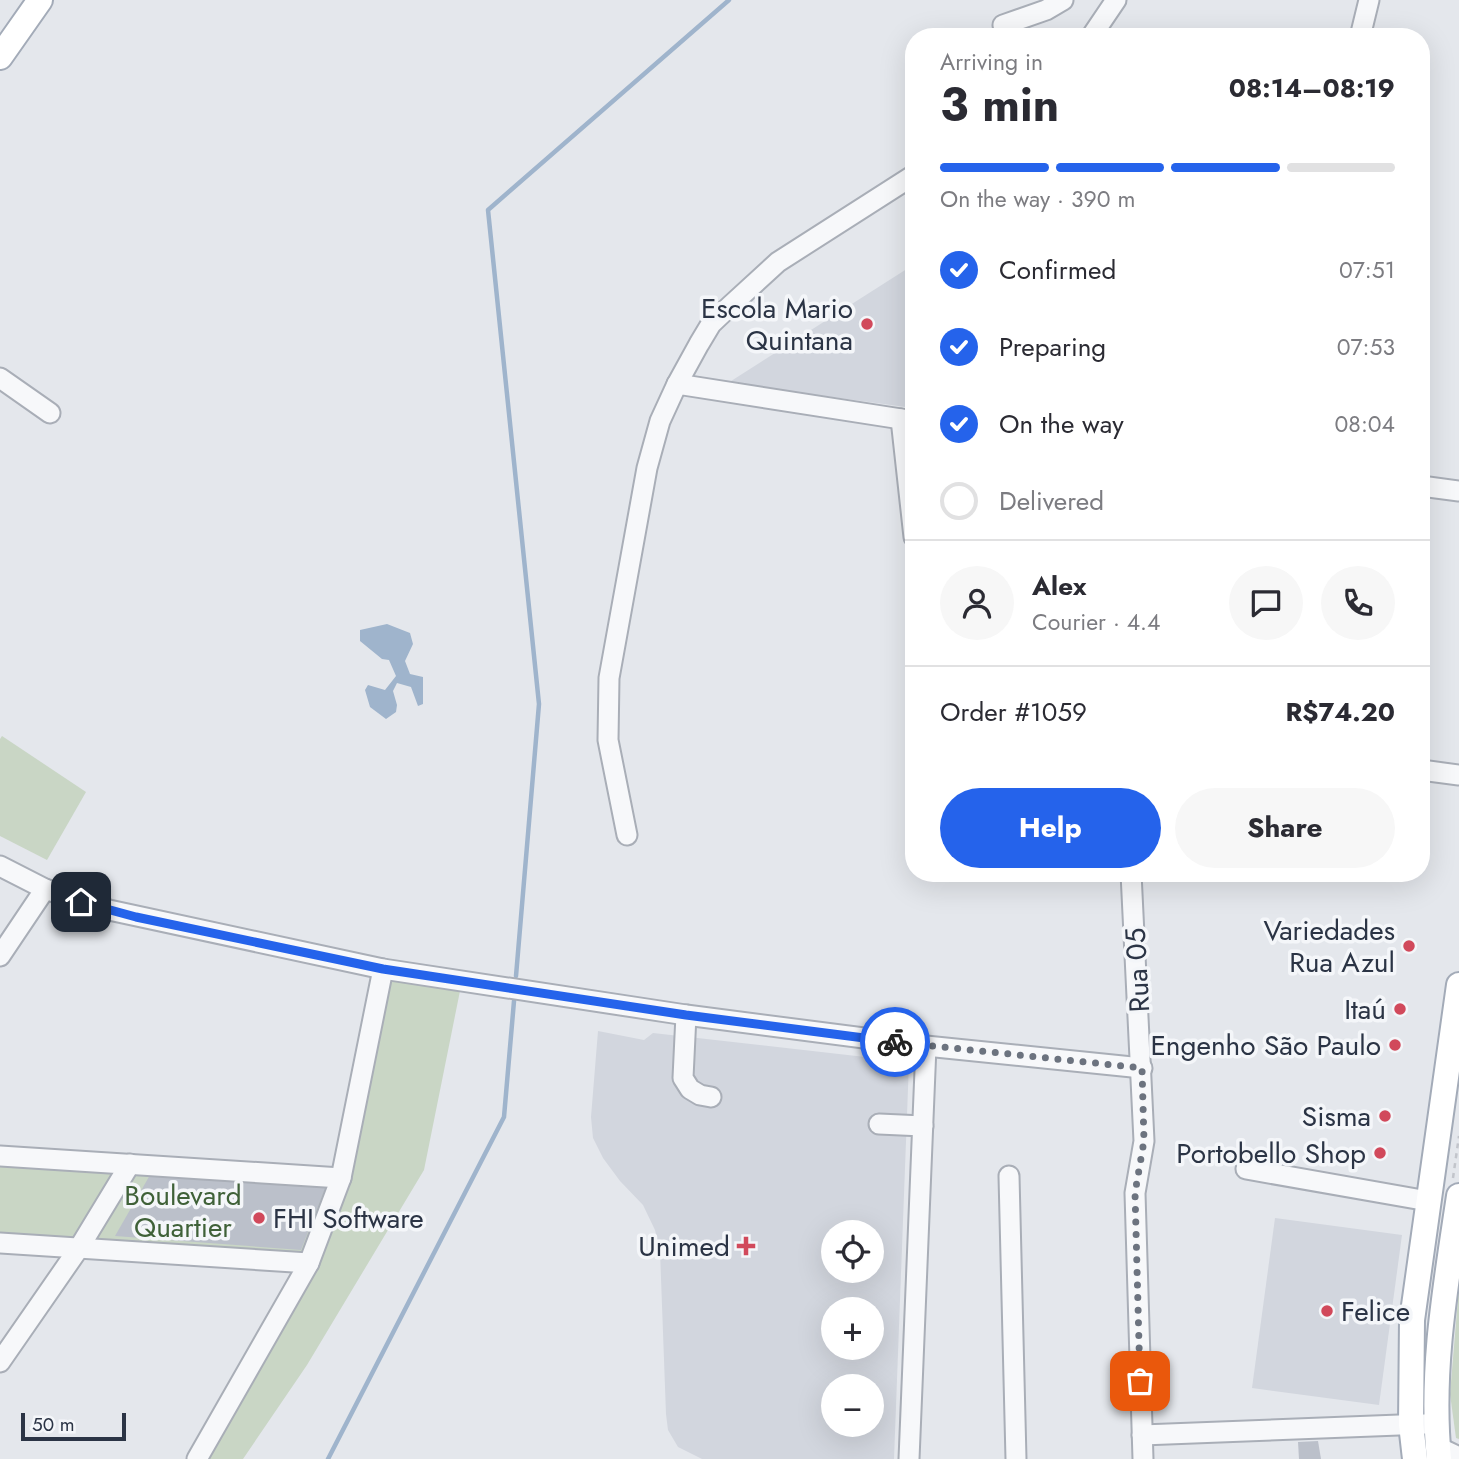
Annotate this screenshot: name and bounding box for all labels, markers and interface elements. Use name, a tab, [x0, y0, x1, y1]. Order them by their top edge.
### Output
text: Arriving in	[940, 45, 1043, 79]
text: 08:14–08:19	[1229, 69, 1395, 107]
text: 3 min	[940, 72, 1059, 138]
text: On the way · 390 m	[940, 182, 1135, 216]
icon: check	[940, 251, 978, 289]
text: Confirmed	[999, 251, 1116, 289]
text: 07:51	[1339, 253, 1395, 287]
place label: Escola Mario Quintana	[701, 288, 853, 361]
marker: Escola Mario Quintana	[859, 316, 875, 332]
icon: check	[940, 328, 978, 366]
text: Preparing	[999, 328, 1106, 366]
text: 07:53	[1337, 330, 1395, 364]
icon: check	[940, 405, 978, 443]
text: On the way	[999, 405, 1124, 443]
text: 08:04	[1335, 407, 1395, 441]
text: Delivered	[999, 482, 1104, 520]
button: person	[940, 566, 1014, 640]
button: chat	[1229, 566, 1303, 640]
button: phone	[1321, 566, 1395, 640]
text: Alex	[1032, 567, 1086, 605]
text: Courier · 4.4	[1032, 605, 1160, 639]
text: Order #1059	[940, 693, 1087, 731]
text: R$74.20	[1286, 693, 1395, 731]
button: Help	[940, 788, 1161, 868]
button: Share	[1175, 788, 1395, 868]
pin	[51, 872, 111, 932]
icon: home	[62, 883, 100, 921]
place label: Variedades Rua Azul	[1263, 910, 1395, 983]
street label: Rua 05	[1115, 927, 1160, 1013]
marker: Variedades Rua Azul	[1401, 938, 1417, 954]
place label: Itaú	[1344, 989, 1386, 1030]
marker: Itaú	[1392, 1001, 1408, 1017]
courier	[860, 1007, 930, 1077]
icon: bike	[876, 1023, 914, 1061]
place label: Engenho São Paulo	[1150, 1025, 1381, 1066]
marker: Engenho São Paulo	[1387, 1037, 1403, 1053]
place label: Sisma	[1302, 1096, 1371, 1137]
marker: Sisma	[1377, 1108, 1393, 1124]
place label: Portobello Shop	[1176, 1133, 1366, 1174]
marker: Portobello Shop	[1372, 1145, 1388, 1161]
park label: Boulevard Quartier	[124, 1175, 242, 1248]
place label: FHI Software	[273, 1198, 424, 1239]
marker: FHI Software	[251, 1210, 267, 1226]
map controls	[821, 1220, 884, 1437]
button: locate	[821, 1220, 884, 1283]
place label: Unimed	[638, 1226, 730, 1267]
marker: Unimed	[736, 1236, 756, 1256]
place label: Felice	[1341, 1291, 1410, 1332]
button: +	[821, 1297, 884, 1360]
marker: Felice	[1319, 1303, 1335, 1319]
pin	[1110, 1351, 1170, 1411]
icon: bag	[1121, 1362, 1159, 1400]
button: −	[821, 1374, 884, 1437]
scale bar	[21, 1410, 126, 1442]
text: 50 m	[32, 1411, 75, 1438]

